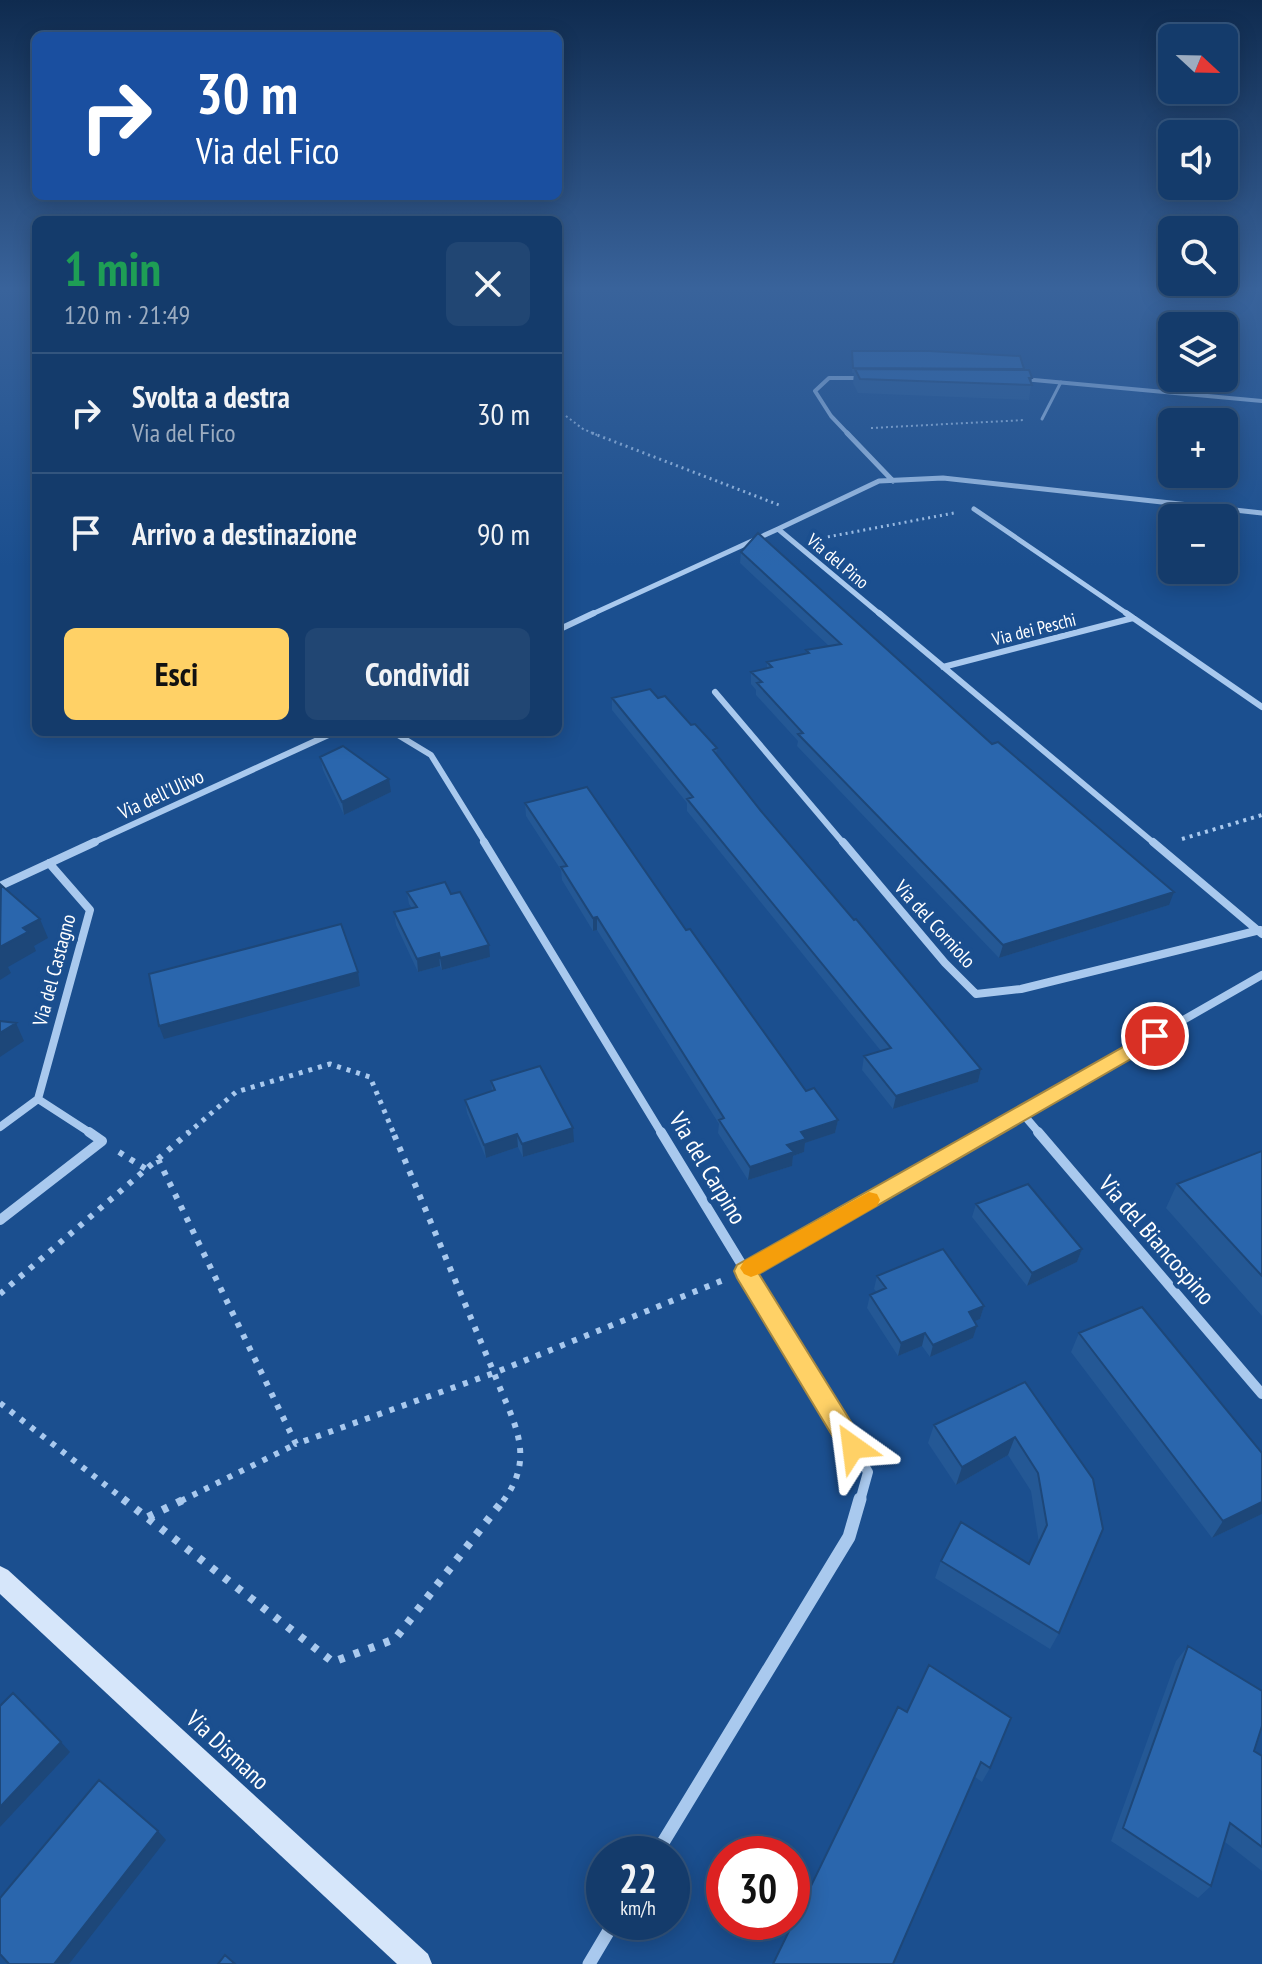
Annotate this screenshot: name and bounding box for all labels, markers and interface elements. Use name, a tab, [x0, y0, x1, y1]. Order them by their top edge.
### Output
north arrow	[1158, 24, 1238, 104]
map controls	[1158, 24, 1238, 584]
text: 30 m	[196, 57, 298, 129]
icon: right	[64, 64, 168, 168]
button: sound	[1158, 120, 1238, 200]
text: Via del Fico	[196, 127, 339, 174]
button: search	[1158, 216, 1238, 296]
text: 1 min	[64, 237, 161, 299]
button: close	[446, 242, 530, 326]
text: 120 m · 21:49	[64, 298, 190, 331]
button: layers	[1158, 312, 1238, 392]
text: Svolta a destra	[132, 377, 290, 416]
icon: right	[64, 391, 108, 435]
text: 30 m	[477, 394, 530, 433]
button: +	[1158, 408, 1238, 488]
text: Via del Fico	[132, 416, 236, 449]
button: −	[1158, 504, 1238, 584]
icon: arrive	[64, 511, 108, 555]
text: Arrivo a destinazione	[132, 514, 357, 553]
text: 90 m	[477, 514, 530, 553]
street label: Via del Pino	[801, 528, 874, 594]
street label: Via dei Peschi	[989, 607, 1078, 651]
button: Esci	[64, 628, 289, 720]
button: Condividi	[305, 628, 530, 720]
street label: Via dell'Ulivo	[113, 763, 208, 826]
street label: Via del Corniolo	[888, 874, 981, 973]
street label: Via del Castagno	[26, 911, 81, 1030]
pin	[1121, 1002, 1189, 1070]
icon: arrive	[1133, 1014, 1177, 1058]
street label: Via del Carpino	[662, 1105, 754, 1230]
street label: Via del Biancospino	[1092, 1168, 1222, 1311]
position arrow	[811, 1405, 895, 1489]
street label: Via Dismano	[179, 1703, 276, 1796]
speed limit sign: 30	[706, 1836, 810, 1940]
text: 22	[619, 1852, 657, 1904]
text: km/h	[620, 1895, 656, 1921]

